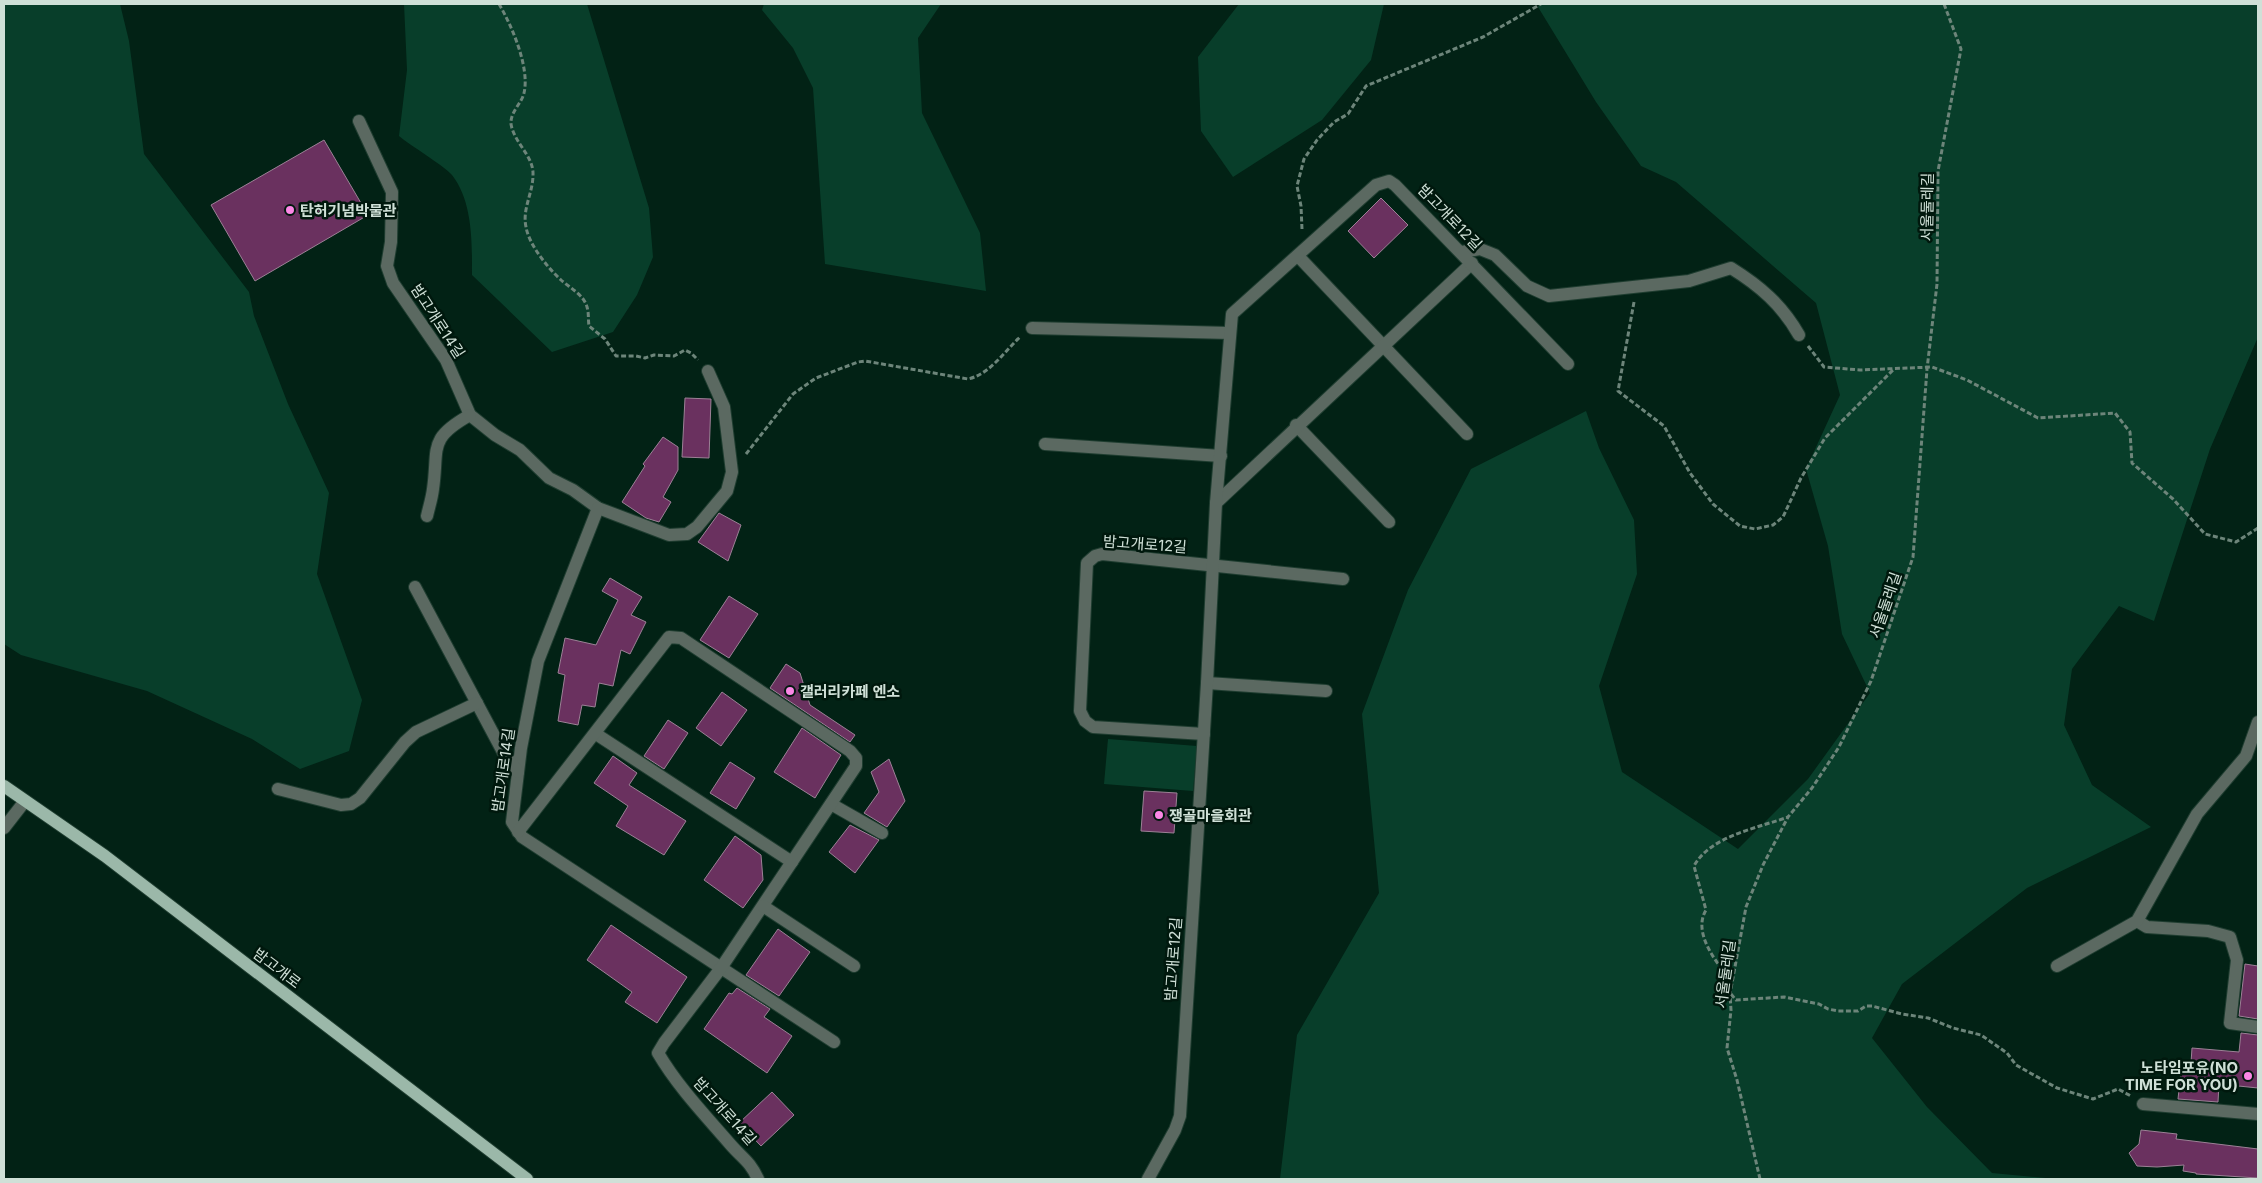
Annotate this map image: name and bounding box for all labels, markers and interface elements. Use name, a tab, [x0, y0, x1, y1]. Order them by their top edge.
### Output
street label: 서울둘레길	[1917, 172, 1937, 242]
street label: 밤고개로12길	[1414, 180, 1486, 254]
place label: 탄허기념박물관	[300, 201, 397, 220]
marker: 탄허기념박물관	[284, 204, 296, 216]
street label: 밤고개로14길	[407, 280, 469, 362]
street label: 밤고개로12길	[1102, 532, 1188, 556]
street label: 서울둘레길	[1865, 569, 1905, 641]
place label: 갤러리카페 엔소	[800, 682, 900, 701]
marker: 갤러리카페 엔소	[784, 685, 796, 697]
street label: 밤고개로14길	[488, 727, 518, 813]
place label: 쟁골마을회관	[1169, 806, 1252, 825]
marker: 쟁골마을회관	[1153, 809, 1165, 821]
street label: 밤고개로12길	[1161, 916, 1185, 1002]
street label: 서울둘레길	[1711, 939, 1739, 1009]
street label: 밤고개로	[249, 944, 305, 992]
place label: 노타임포유(NO TIME FOR YOU)	[2125, 1058, 2238, 1094]
marker: 노타임포유(NO TIME FOR YOU)	[2242, 1070, 2254, 1082]
street label: 밤고개로14길	[690, 1073, 760, 1149]

